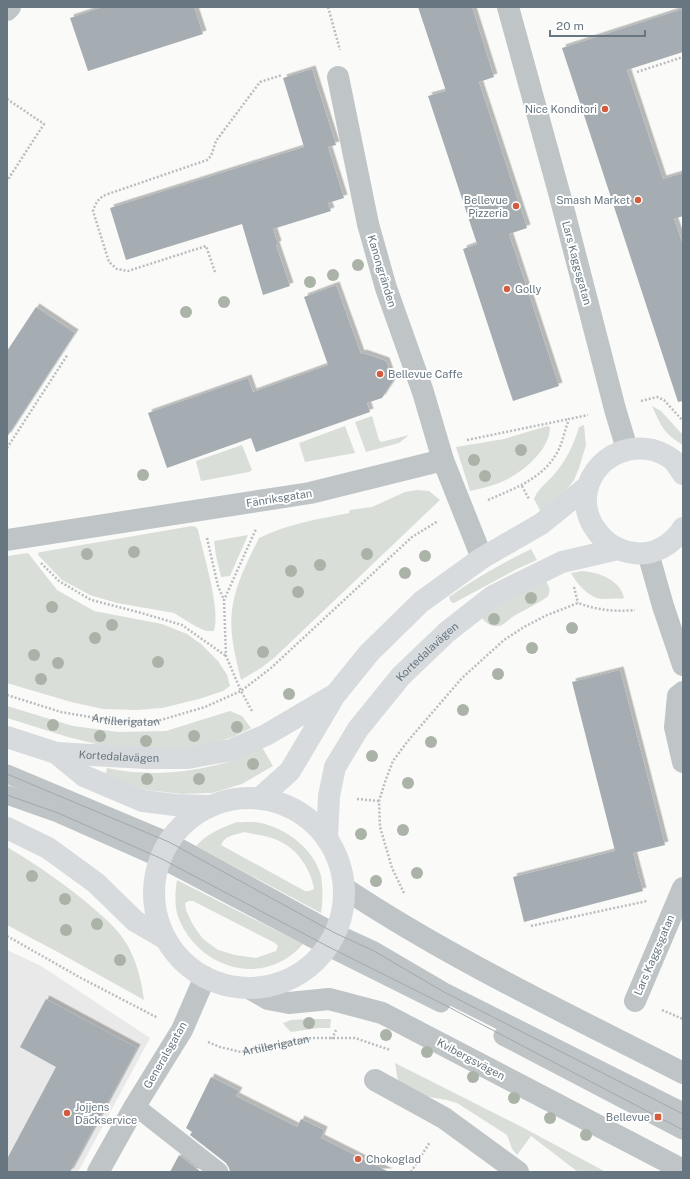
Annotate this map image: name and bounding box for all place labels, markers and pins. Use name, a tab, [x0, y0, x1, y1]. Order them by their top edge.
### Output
place label: Nice Konditori	[525, 103, 597, 115]
marker: Nice Konditori	[600, 104, 610, 114]
place label: Bellevue Pizzeria	[464, 194, 508, 219]
place label: Smash Market	[556, 194, 630, 206]
marker: Smash Market	[633, 195, 643, 205]
marker: Bellevue Pizzeria	[511, 201, 521, 211]
place label: Golly	[515, 283, 542, 295]
marker: Golly	[502, 284, 512, 294]
place label: Bellevue Caffe	[388, 368, 463, 380]
marker: Bellevue Caffe	[375, 369, 385, 379]
place label: Jojjens Däckservice	[75, 1101, 137, 1126]
marker: Jojjens Däckservice	[62, 1108, 72, 1118]
place label: Bellevue	[606, 1111, 650, 1123]
marker: Bellevue	[653, 1112, 663, 1122]
place label: Chokoglad	[366, 1153, 421, 1165]
marker: Chokoglad	[353, 1154, 363, 1164]

